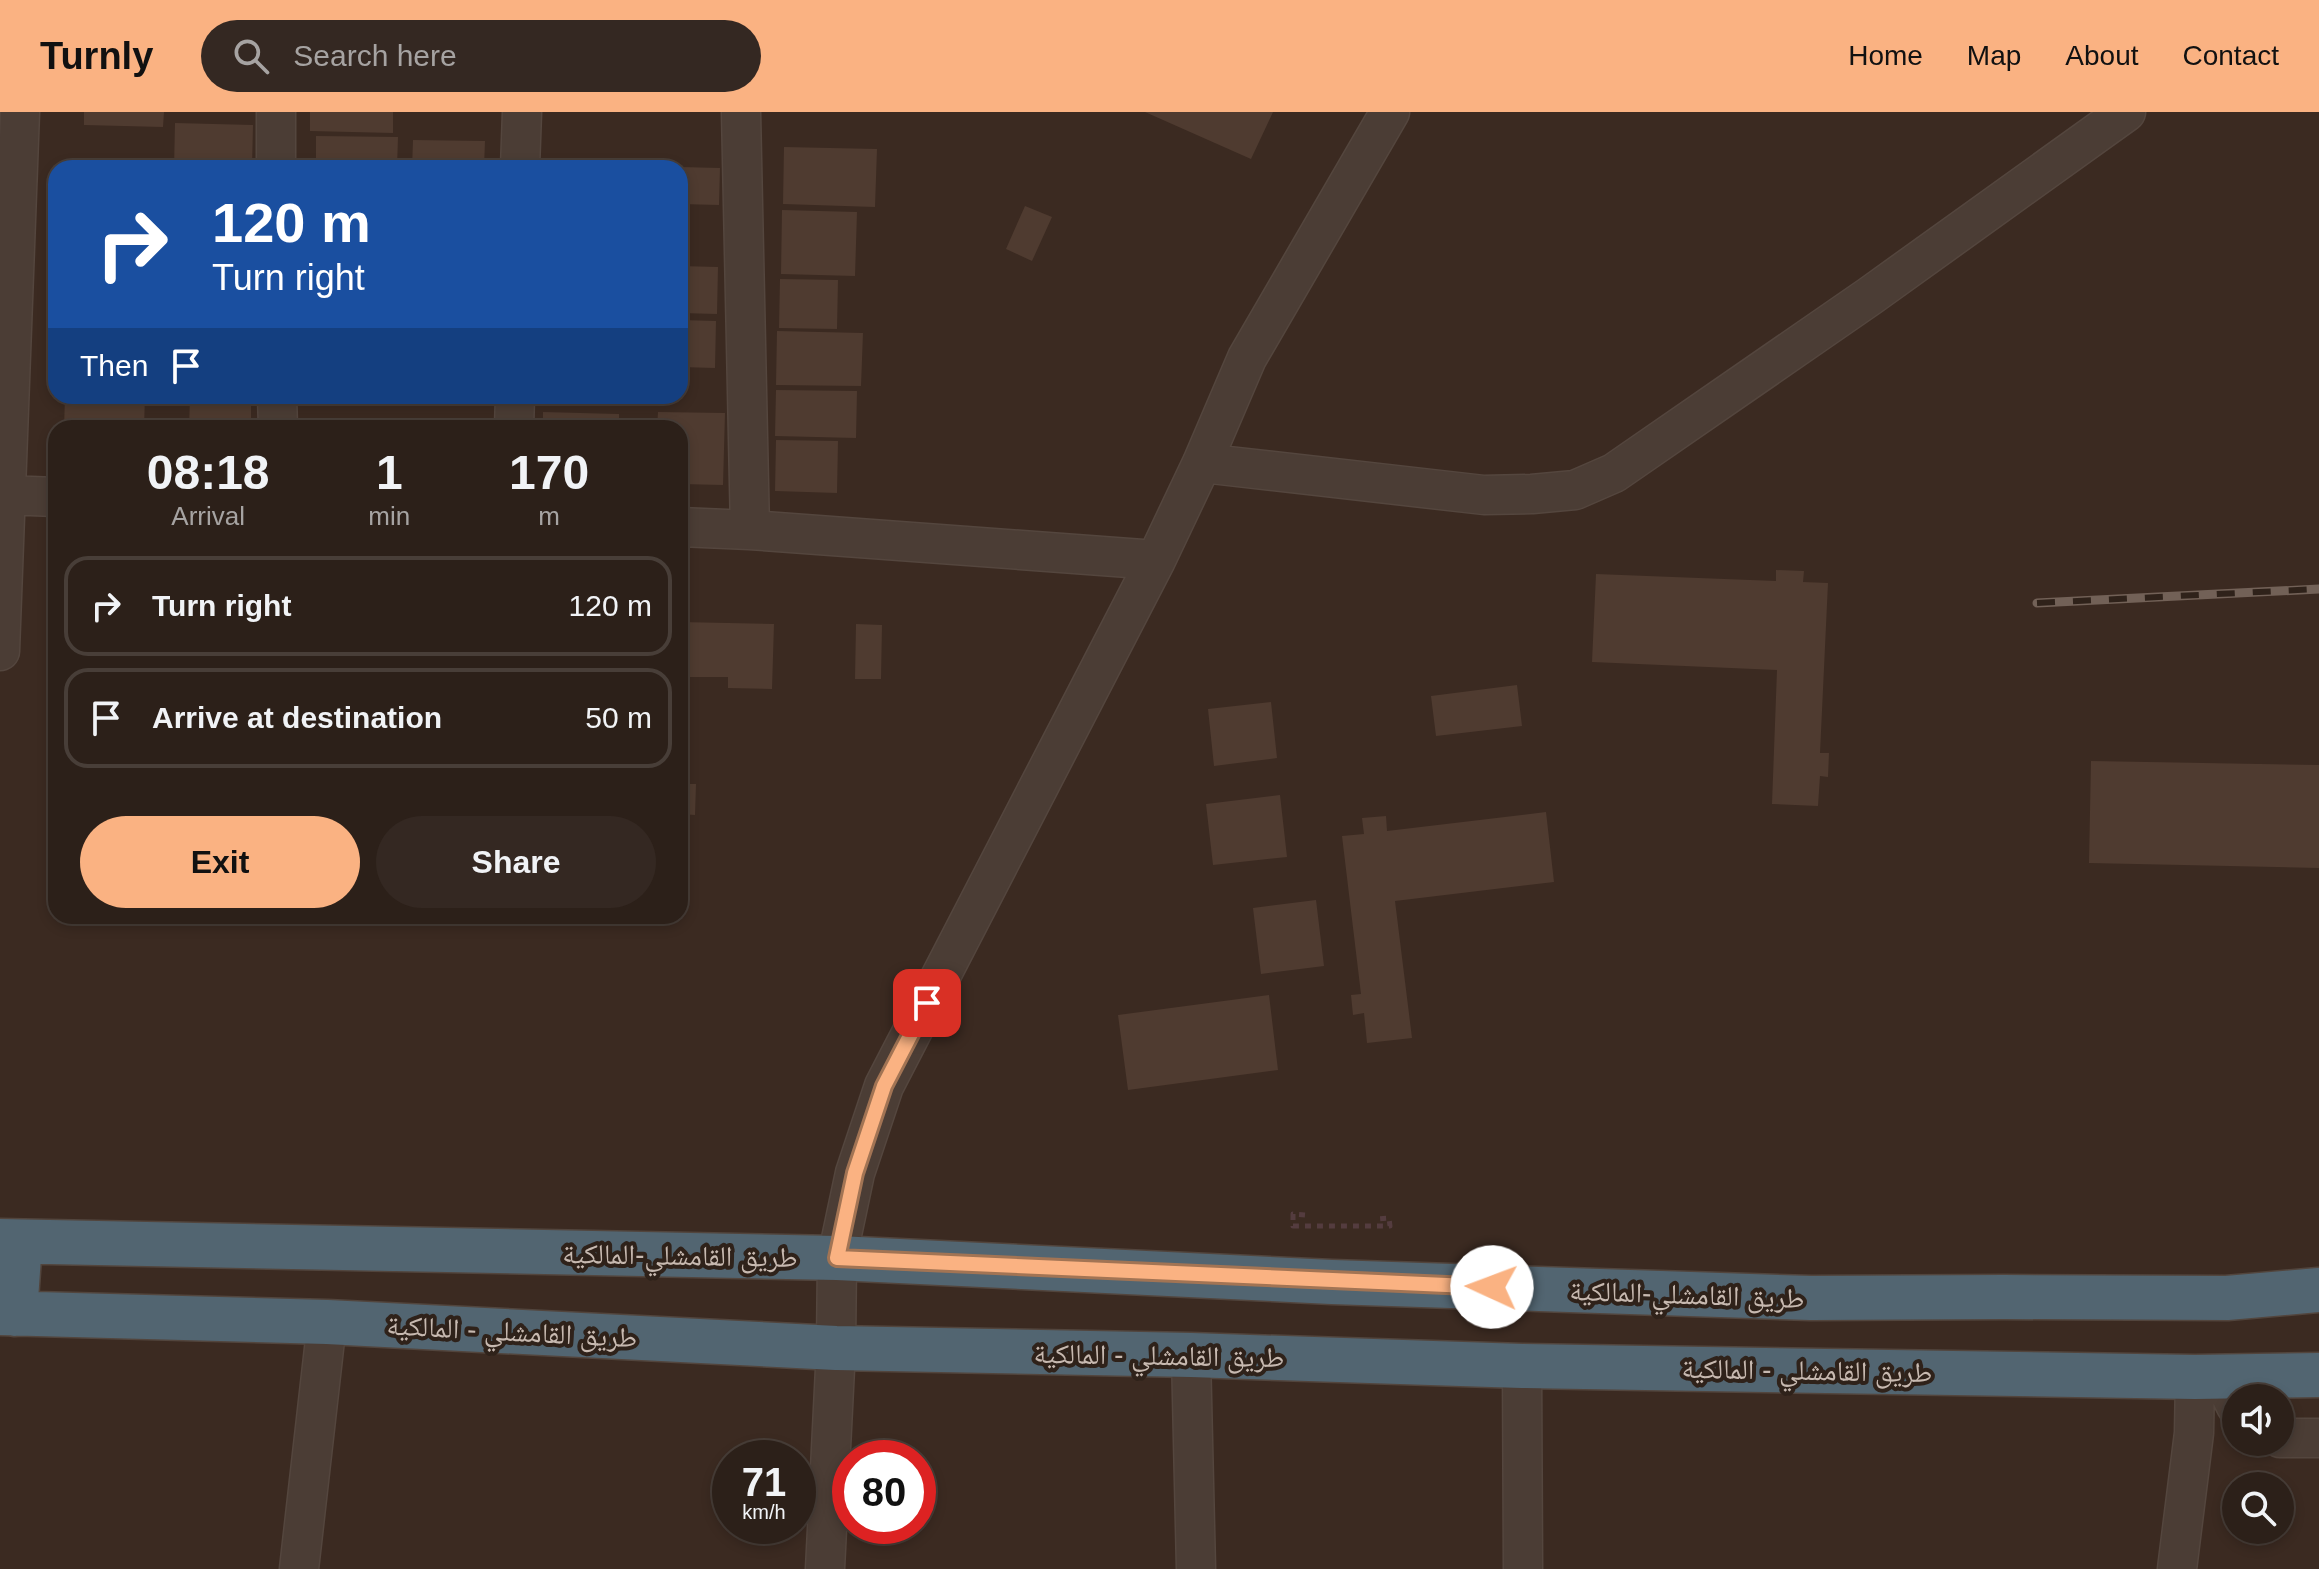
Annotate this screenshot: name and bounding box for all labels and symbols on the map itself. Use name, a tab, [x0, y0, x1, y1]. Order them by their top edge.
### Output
pin	[893, 969, 961, 1037]
street label: طريق القامشلي-المالكية	[562, 1238, 798, 1280]
position arrow	[1450, 1245, 1534, 1329]
street label: طريق القامشلي-المالكية	[1569, 1275, 1805, 1321]
street label: طريق القامشلي - المالكية	[386, 1309, 638, 1361]
street label: طريق القامشلي - المالكية	[1033, 1338, 1285, 1380]
street label: طريق القامشلي - المالكية	[1681, 1353, 1933, 1395]
speed limit sign: 80	[832, 1440, 936, 1544]

